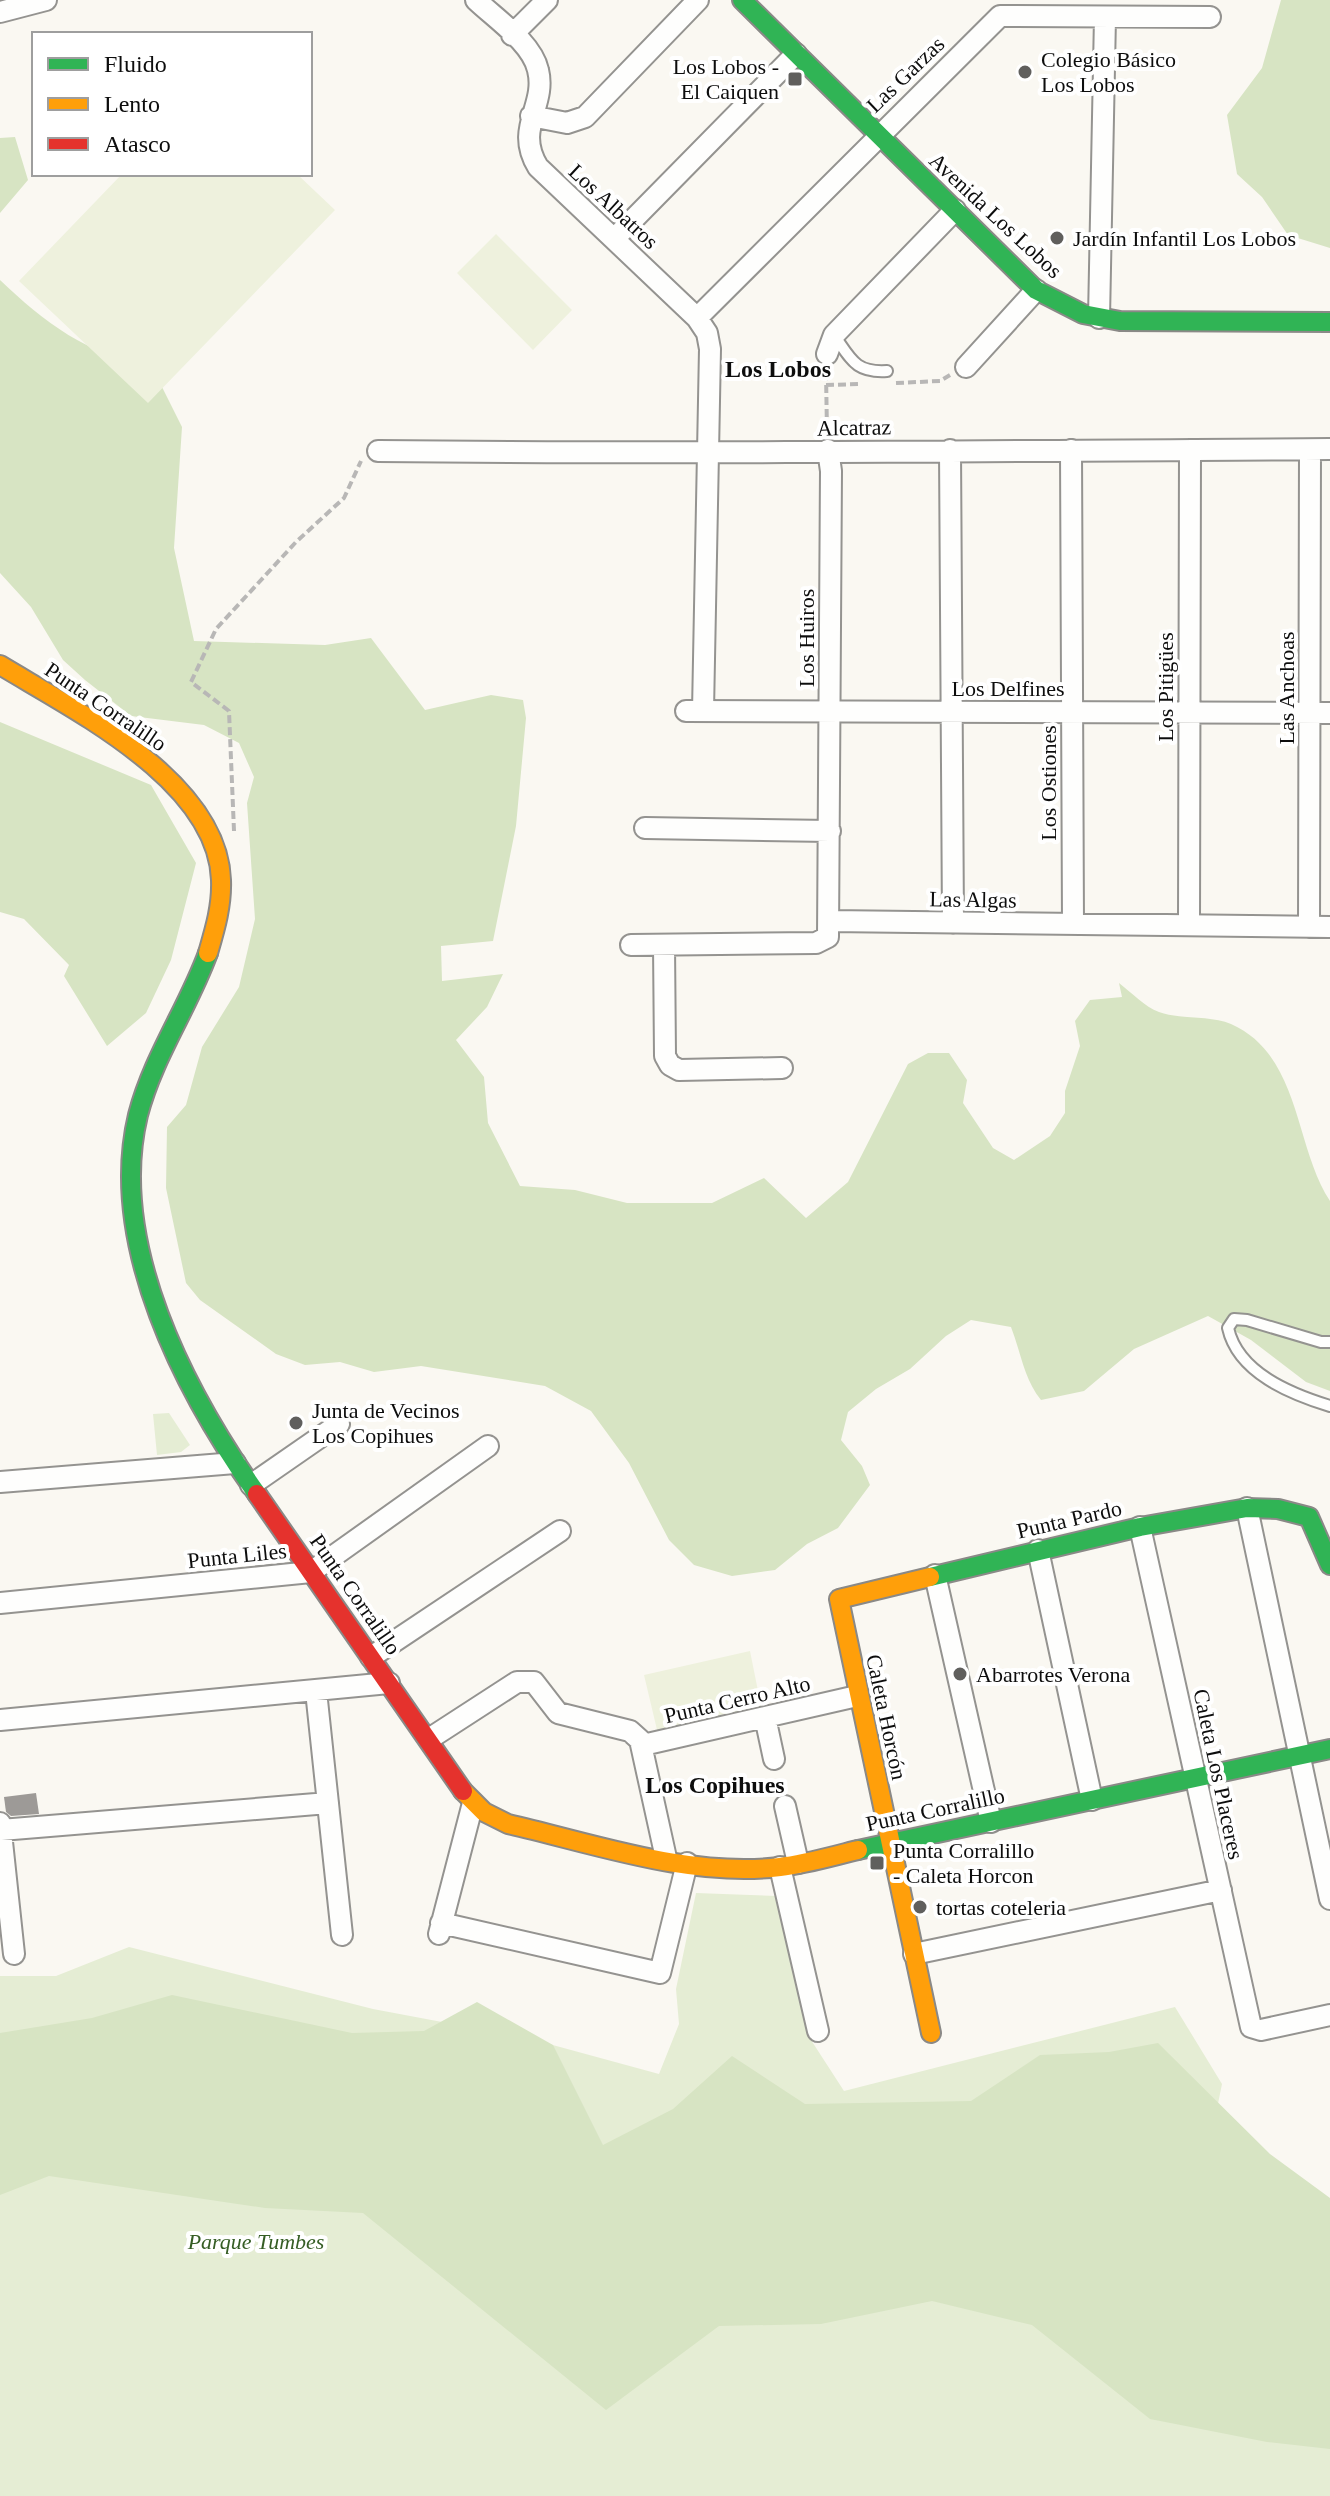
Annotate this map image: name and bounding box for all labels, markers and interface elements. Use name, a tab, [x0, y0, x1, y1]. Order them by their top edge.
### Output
street label: Las Garzas	[861, 31, 949, 118]
legend	[32, 32, 312, 176]
place label: Colegio Básico Los Lobos	[1041, 47, 1176, 97]
text: Fluido	[104, 51, 167, 77]
place label: Los Lobos - El Caiquen	[673, 54, 779, 104]
marker: Colegio Básico Los Lobos	[1016, 63, 1034, 81]
marker: Los Lobos - El Caiquen	[786, 70, 804, 88]
text: Lento	[104, 91, 160, 117]
text: Atasco	[104, 131, 171, 157]
street label: Avenida Los Lobos	[924, 148, 1067, 283]
street label: Los Albatros	[564, 159, 664, 254]
place label: Jardín Infantil Los Lobos	[1073, 226, 1296, 251]
marker: Jardín Infantil Los Lobos	[1048, 229, 1066, 247]
district label: Los Lobos	[725, 356, 831, 382]
street label: Alcatraz	[817, 414, 892, 441]
street label: Los Huiros	[794, 589, 819, 687]
street label: Las Anchoas	[1274, 631, 1299, 745]
street label: Los Pitigües	[1153, 632, 1178, 742]
street label: Punta Corralillo	[40, 657, 171, 756]
street label: Los Delfines	[951, 676, 1065, 701]
street label: Los Ostiones	[1036, 725, 1061, 841]
street label: Las Algas	[929, 886, 1017, 913]
place label: Junta de Vecinos Los Copihues	[312, 1398, 459, 1448]
marker: Junta de Vecinos Los Copihues	[287, 1414, 305, 1432]
street label: Punta Pardo	[1014, 1495, 1124, 1544]
street label: Punta Corralillo	[305, 1529, 406, 1659]
street label: Punta Liles	[186, 1538, 288, 1573]
street label: Caleta Horcón	[861, 1652, 912, 1782]
place label: Abarrotes Verona	[976, 1662, 1130, 1687]
marker: Abarrotes Verona	[951, 1665, 969, 1683]
street label: Punta Cerro Alto	[662, 1671, 813, 1728]
street label: Caleta Los Placeres	[1188, 1687, 1249, 1862]
district label: Los Copihues	[645, 1772, 785, 1798]
street label: Punta Corralillo	[863, 1783, 1007, 1836]
place label: Punta Corralillo - Caleta Horcon	[893, 1838, 1034, 1888]
marker: Punta Corralillo - Caleta Horcon	[868, 1854, 886, 1872]
place label: tortas coteleria	[936, 1895, 1066, 1920]
marker: tortas coteleria	[911, 1898, 929, 1916]
park label: Parque Tumbes	[187, 2229, 324, 2254]

